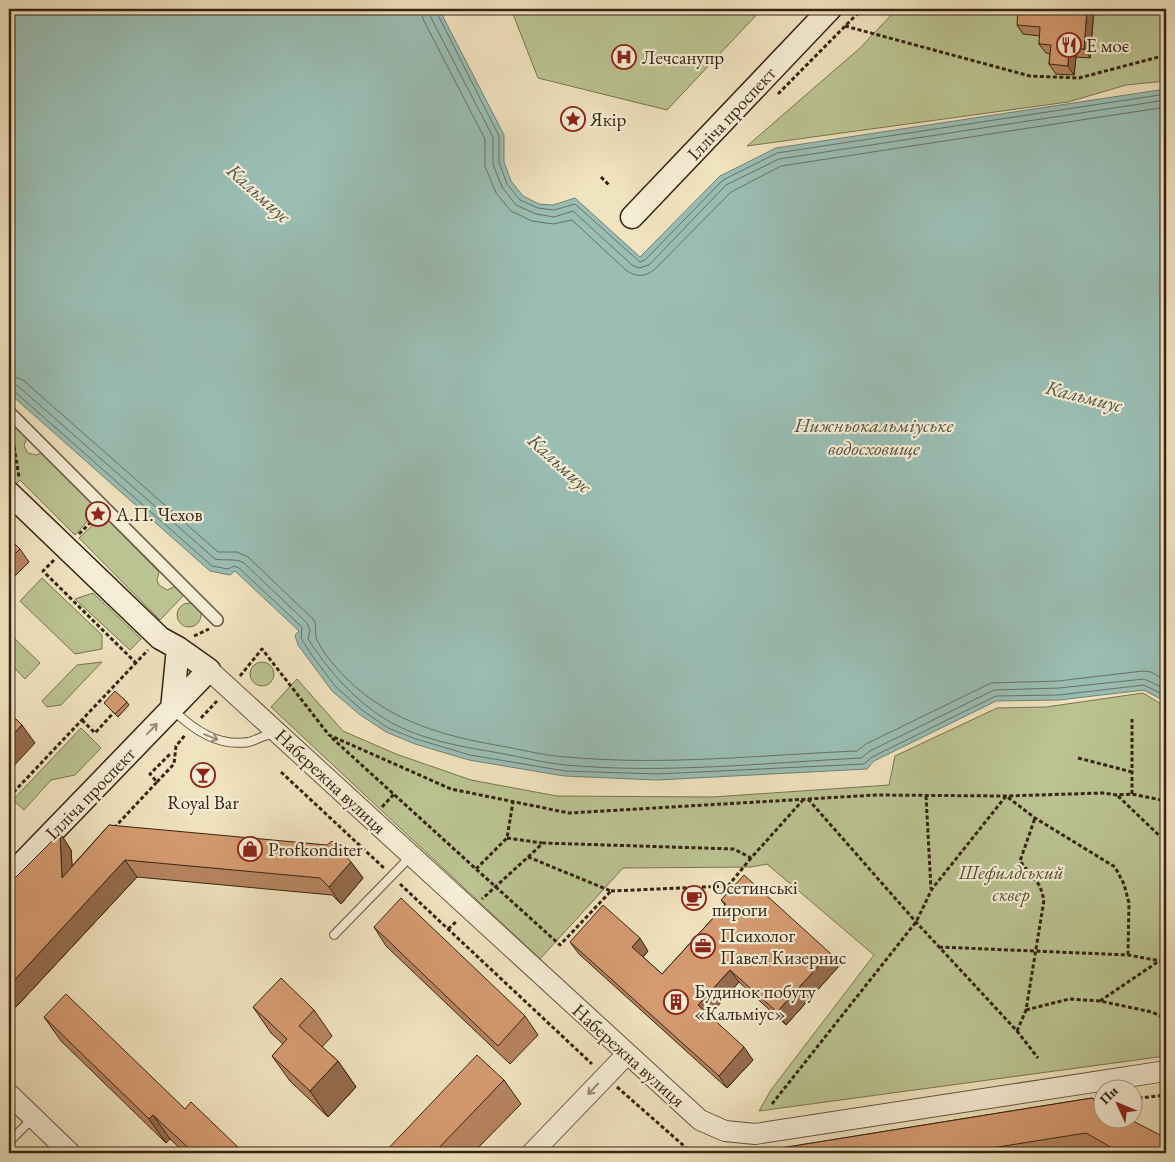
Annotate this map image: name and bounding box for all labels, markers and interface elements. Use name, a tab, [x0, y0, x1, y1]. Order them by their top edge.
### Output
restaurant icon: Е моє	[1056, 32, 1082, 58]
place label: Е моє	[1086, 33, 1130, 58]
hospital icon: Лечсанупр	[611, 44, 637, 70]
place label: Лечсанупр	[642, 45, 724, 70]
street label: Ілліча проспект	[682, 61, 781, 166]
place icon: Якір	[560, 106, 586, 132]
place label: Якір	[589, 107, 626, 132]
water label: Кальмиус	[221, 157, 297, 229]
water label: Кальмиус	[1042, 374, 1126, 418]
water label: Нижньокальміуське водосховище	[794, 412, 954, 461]
water label: Кальмиус	[522, 427, 598, 499]
place icon: А.П. Чехов	[85, 501, 111, 527]
place label: А.П. Чехов	[115, 502, 203, 527]
one-way arrow	[146, 723, 158, 735]
street label: Набережна вулиця	[270, 723, 392, 840]
one-way arrow	[203, 732, 218, 742]
street label: Ілліча проспект	[40, 742, 141, 845]
bar icon: Royal Bar	[190, 762, 216, 788]
place label: Royal Bar	[167, 790, 239, 815]
shop icon: Profkonditer	[237, 836, 263, 862]
place label: Profkonditer	[268, 837, 363, 862]
park label: Шефилдський сквер	[958, 860, 1064, 907]
place label: Осетинські пироги	[712, 875, 798, 922]
cafe icon: Осетинські пироги	[681, 885, 707, 911]
place label: Психолог Павел Кизернис	[720, 923, 847, 970]
office icon: Психолог Павел Кизернис	[690, 933, 716, 959]
place label: Будинок побуту «Кальміус»	[694, 979, 816, 1026]
building icon: Будинок побуту «Кальміус»	[663, 989, 689, 1015]
street label: Набережна вулиця	[567, 998, 691, 1113]
north arrow	[1092, 1080, 1142, 1130]
text: Пн	[1096, 1082, 1122, 1108]
one-way arrow	[587, 1083, 599, 1096]

